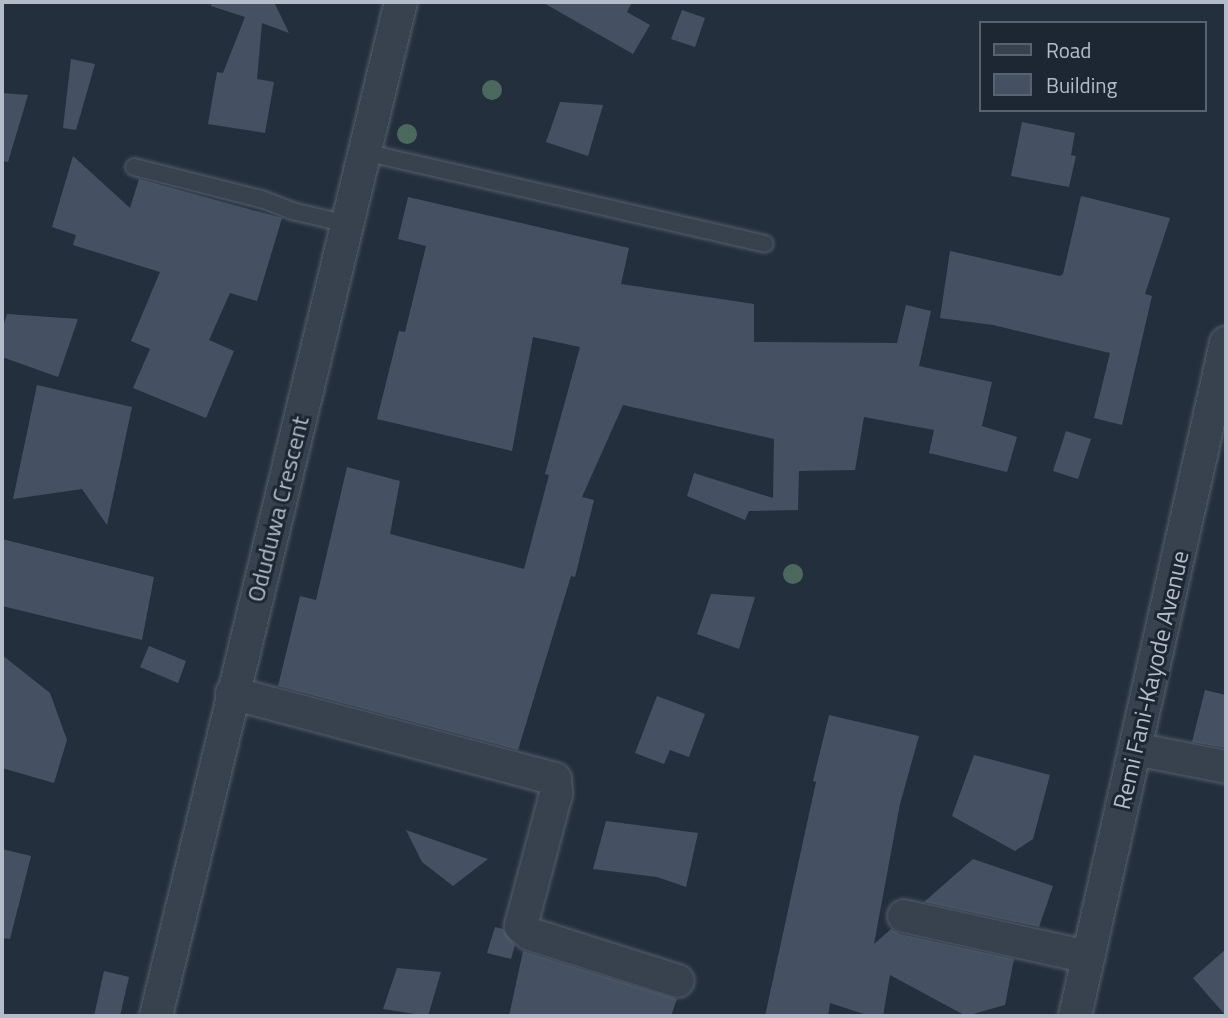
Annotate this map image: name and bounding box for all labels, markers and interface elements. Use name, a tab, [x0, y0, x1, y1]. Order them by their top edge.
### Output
legend	[979, 21, 1207, 112]
text: Road	[1046, 34, 1091, 66]
text: Building	[1046, 69, 1117, 101]
street label: Oduduwa Crescent	[241, 413, 315, 605]
street label: Remi Fani-Kayode Avenue	[1107, 548, 1195, 812]

